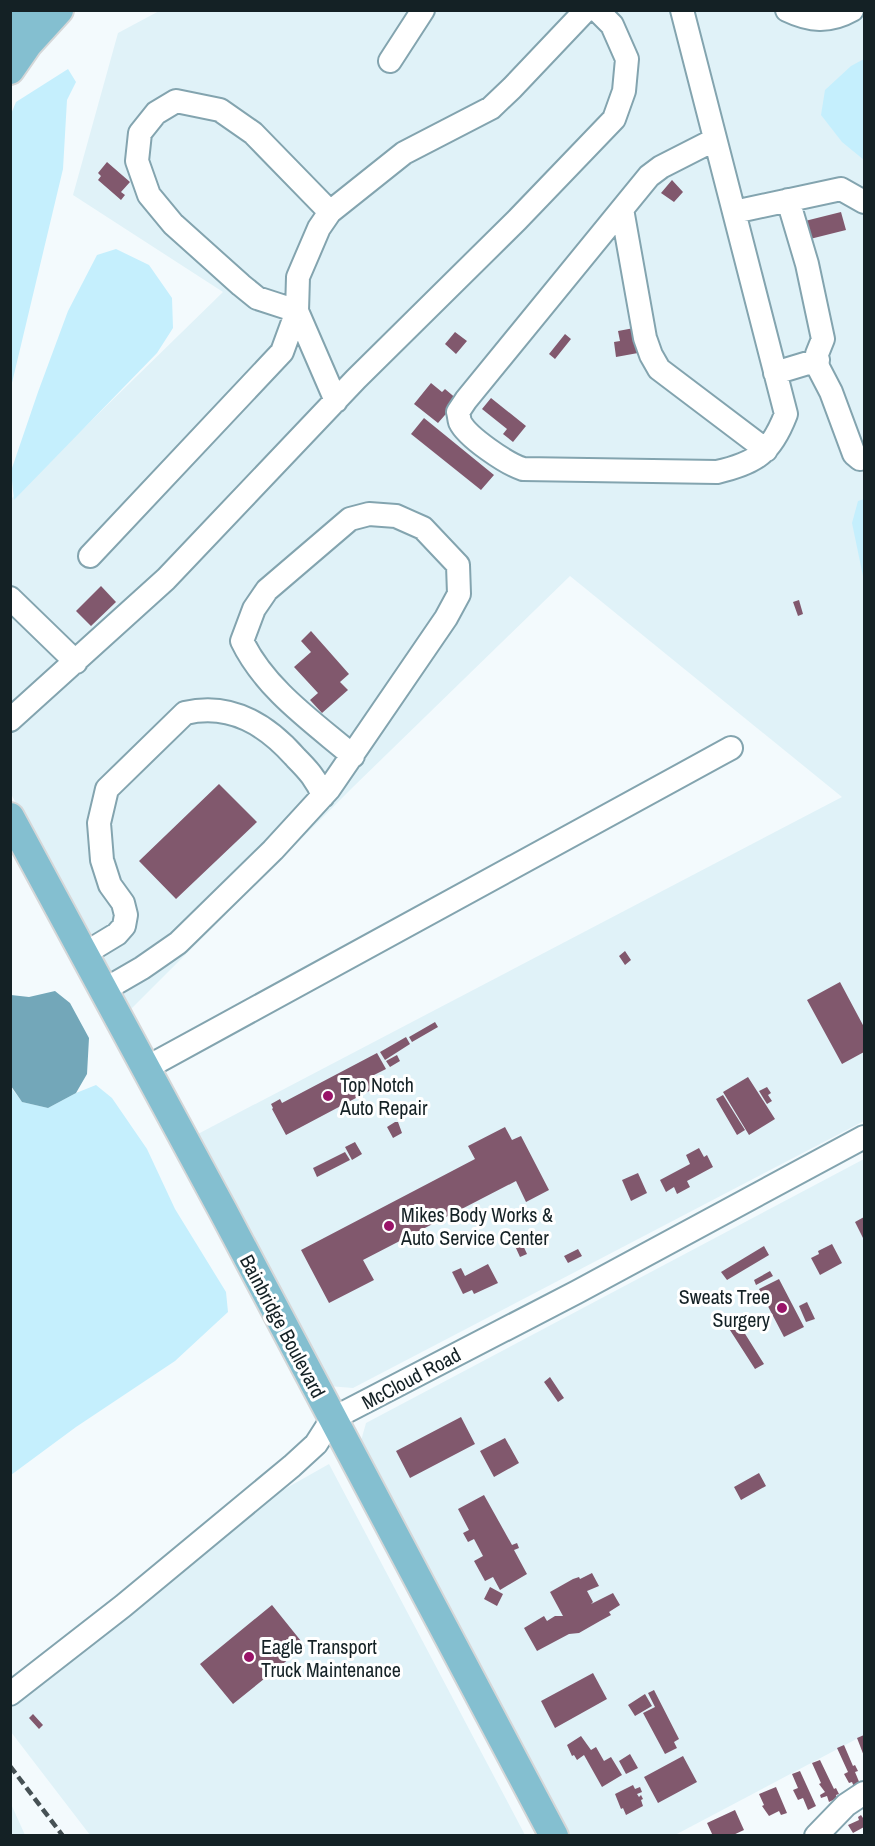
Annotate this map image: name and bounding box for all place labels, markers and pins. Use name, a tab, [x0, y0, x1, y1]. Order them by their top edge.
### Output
place label: Top Notch Auto Repair	[339, 1071, 428, 1121]
marker: Top Notch Auto Repair	[321, 1089, 335, 1103]
place label: Mikes Body Works & Auto Service Center	[400, 1201, 553, 1251]
marker: Mikes Body Works & Auto Service Center	[382, 1219, 396, 1233]
place label: Sweats Tree Surgery	[679, 1283, 771, 1333]
marker: Sweats Tree Surgery	[775, 1301, 789, 1315]
place label: Eagle Transport Truck Maintenance	[261, 1633, 401, 1683]
marker: Eagle Transport Truck Maintenance	[242, 1650, 256, 1664]

